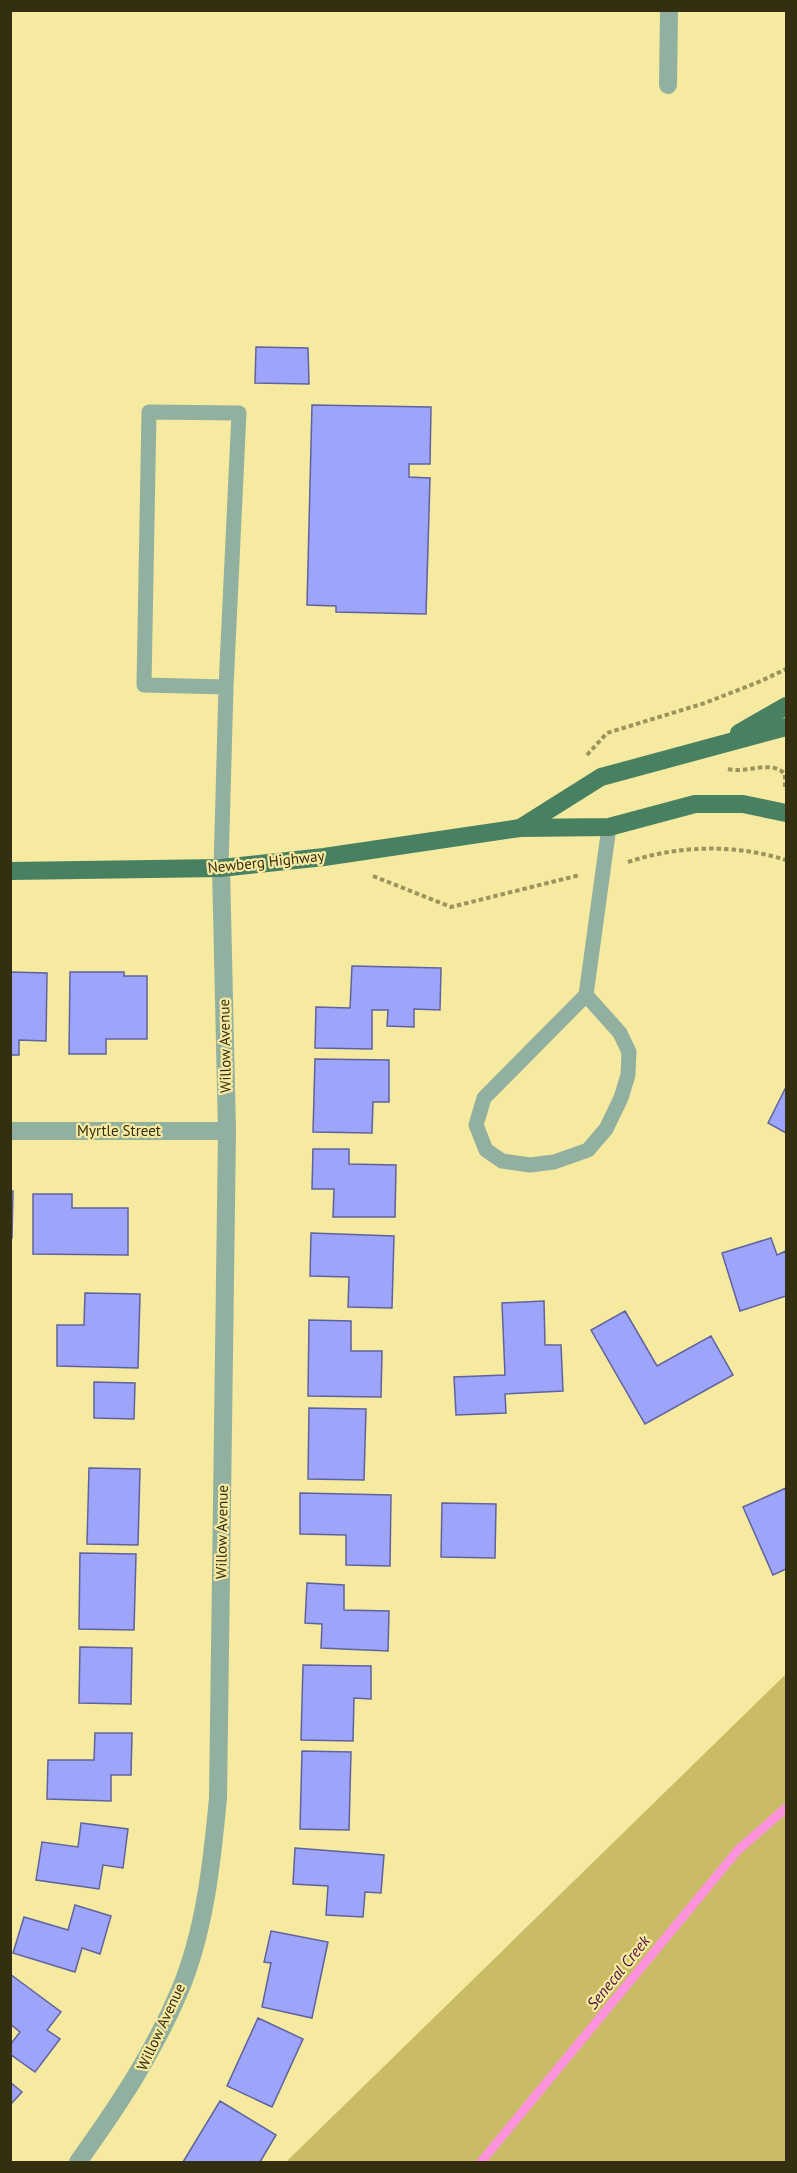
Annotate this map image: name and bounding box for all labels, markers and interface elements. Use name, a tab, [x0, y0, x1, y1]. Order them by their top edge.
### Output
street label: Newberg Highway	[207, 846, 325, 877]
street label: Willow Avenue	[214, 999, 235, 1093]
street label: Myrtle Street	[77, 1121, 161, 1140]
street label: Willow Avenue	[211, 1485, 232, 1579]
water label: Senecal Creek	[582, 1930, 654, 2013]
street label: Willow Avenue	[132, 1980, 189, 2073]

